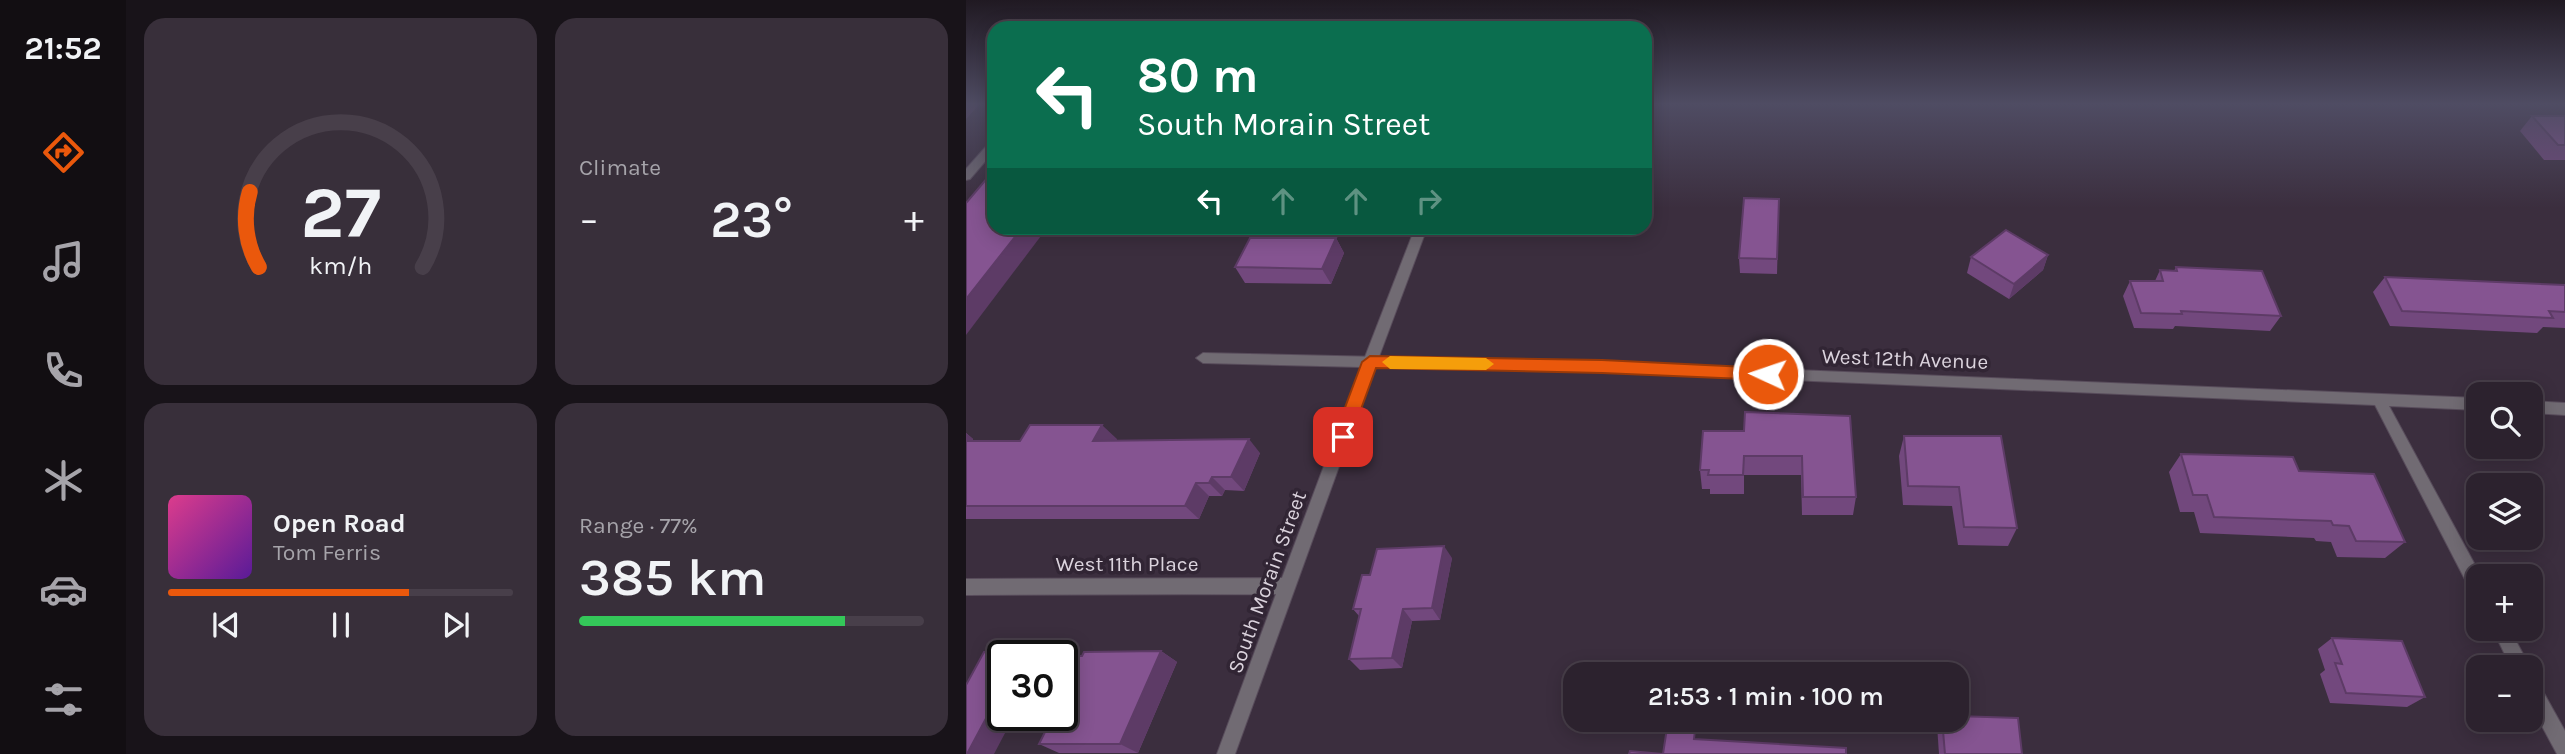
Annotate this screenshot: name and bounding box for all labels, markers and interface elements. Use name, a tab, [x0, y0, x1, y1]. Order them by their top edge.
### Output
text: 21:52	[24, 30, 102, 67]
text: 80 m	[1137, 47, 1259, 104]
icon: left	[1022, 49, 1113, 140]
text: South Morain Street	[1137, 106, 1430, 143]
icon: directions	[39, 128, 88, 177]
text: Climate	[579, 154, 661, 181]
text: 27	[300, 171, 381, 256]
icon: left	[1191, 182, 1229, 220]
icon: ahead	[1264, 182, 1302, 220]
icon: ahead	[1337, 182, 1375, 220]
icon: right	[1410, 182, 1448, 220]
text: 23°	[710, 189, 793, 250]
text: −	[579, 197, 599, 242]
text: +	[904, 197, 924, 242]
icon: music	[39, 237, 88, 286]
text: km/h	[309, 251, 372, 280]
position arrow	[1731, 337, 1805, 411]
street label: West 12th Avenue	[1821, 344, 1989, 374]
icon: phone	[39, 346, 88, 395]
map controls	[2466, 382, 2543, 732]
button: search	[2466, 382, 2543, 459]
pin	[1313, 407, 1373, 467]
icon: arrive	[1324, 418, 1362, 456]
icon: climate	[39, 456, 88, 505]
button: layers	[2466, 473, 2543, 550]
street label: South Morain Street	[1223, 487, 1311, 677]
text: Open Road	[273, 508, 406, 539]
text: Range · 77%	[579, 512, 698, 539]
text: Tom Ferris	[273, 539, 381, 566]
text: 385 km	[579, 547, 767, 608]
street label: West 11th Place	[1056, 552, 1198, 576]
button: +	[2466, 564, 2543, 641]
icon: car	[39, 565, 88, 614]
icon: previous	[207, 606, 245, 644]
icon: pause	[322, 606, 360, 644]
icon: next	[437, 606, 475, 644]
speed limit sign: 30	[987, 640, 1078, 731]
button: −	[2466, 655, 2543, 732]
icon: filters	[39, 675, 88, 724]
text: 21:53 · 1 min · 100 m	[1648, 681, 1884, 712]

